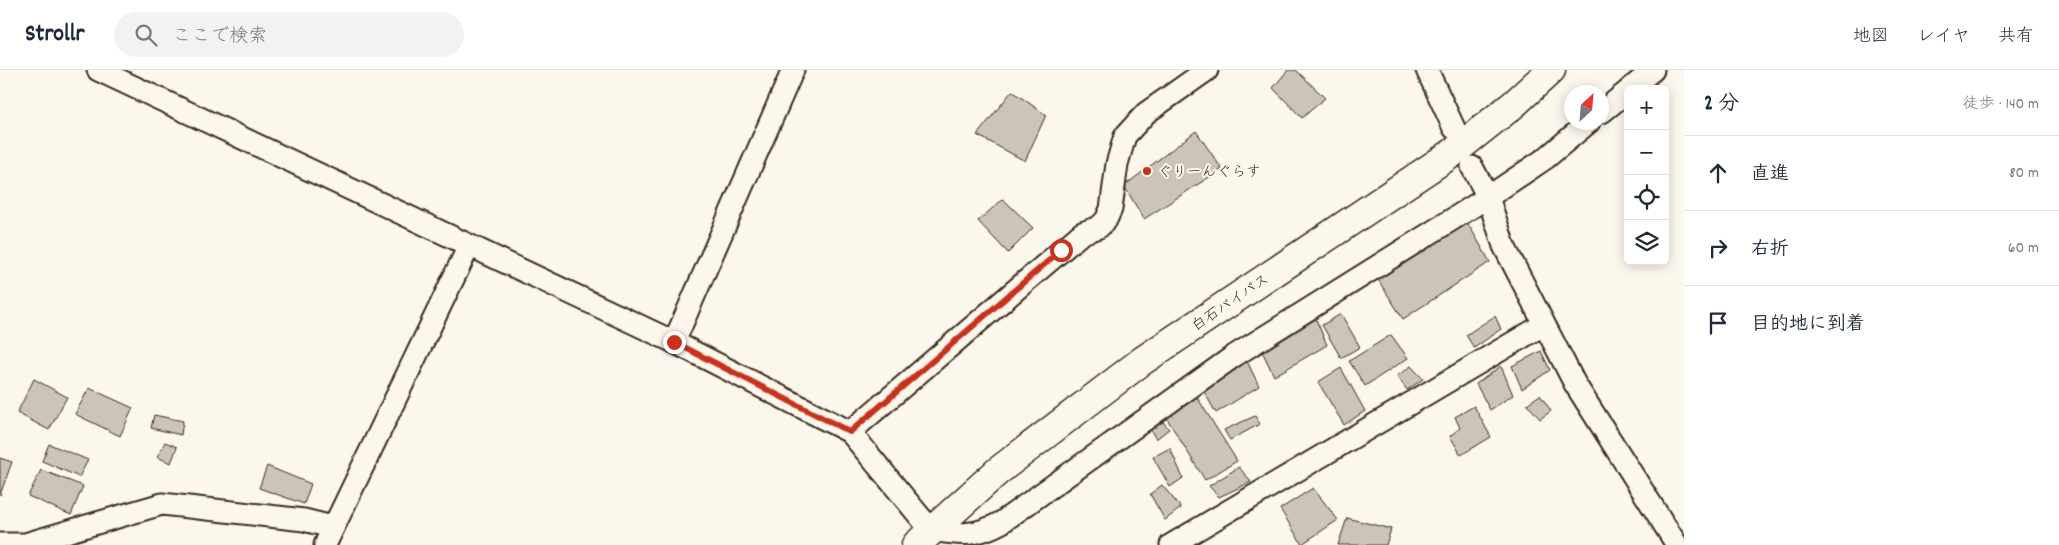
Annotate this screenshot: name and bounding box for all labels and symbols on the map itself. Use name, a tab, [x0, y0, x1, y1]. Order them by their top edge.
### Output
north arrow	[1564, 85, 1609, 130]
place label: ぐりーんぐらす	[1157, 162, 1261, 184]
marker: ぐりーんぐらす	[1141, 165, 1153, 177]
route start	[1050, 239, 1073, 262]
street label: 白石バイパス	[1188, 269, 1274, 338]
route end	[663, 331, 686, 354]

